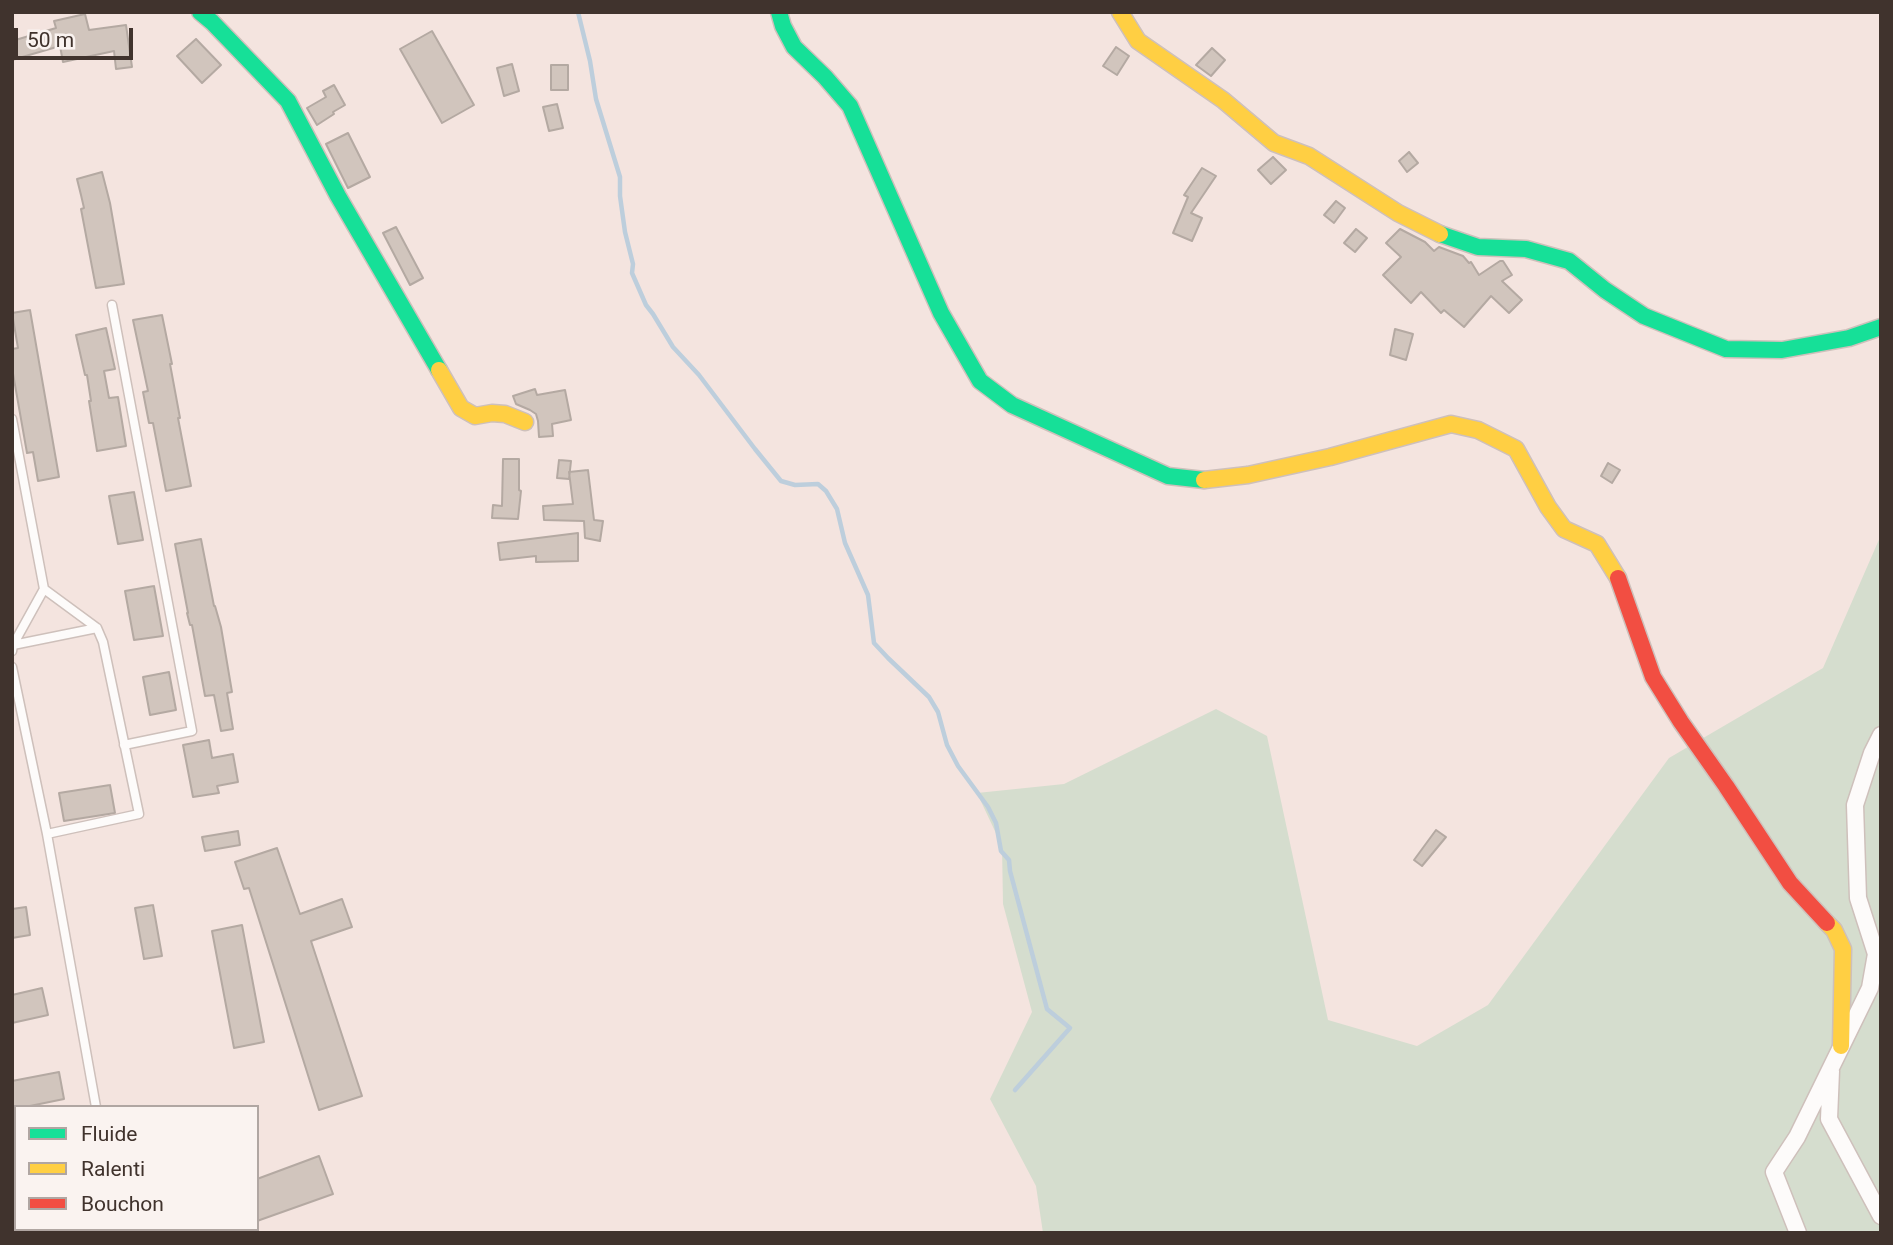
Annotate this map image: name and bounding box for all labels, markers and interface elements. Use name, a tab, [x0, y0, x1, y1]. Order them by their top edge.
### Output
scale bar	[18, 14, 136, 58]
text: 50 m	[27, 28, 74, 52]
legend	[14, 1105, 259, 1231]
text: Fluide	[81, 1122, 137, 1146]
text: Ralenti	[81, 1157, 145, 1181]
text: Bouchon	[81, 1192, 164, 1216]

